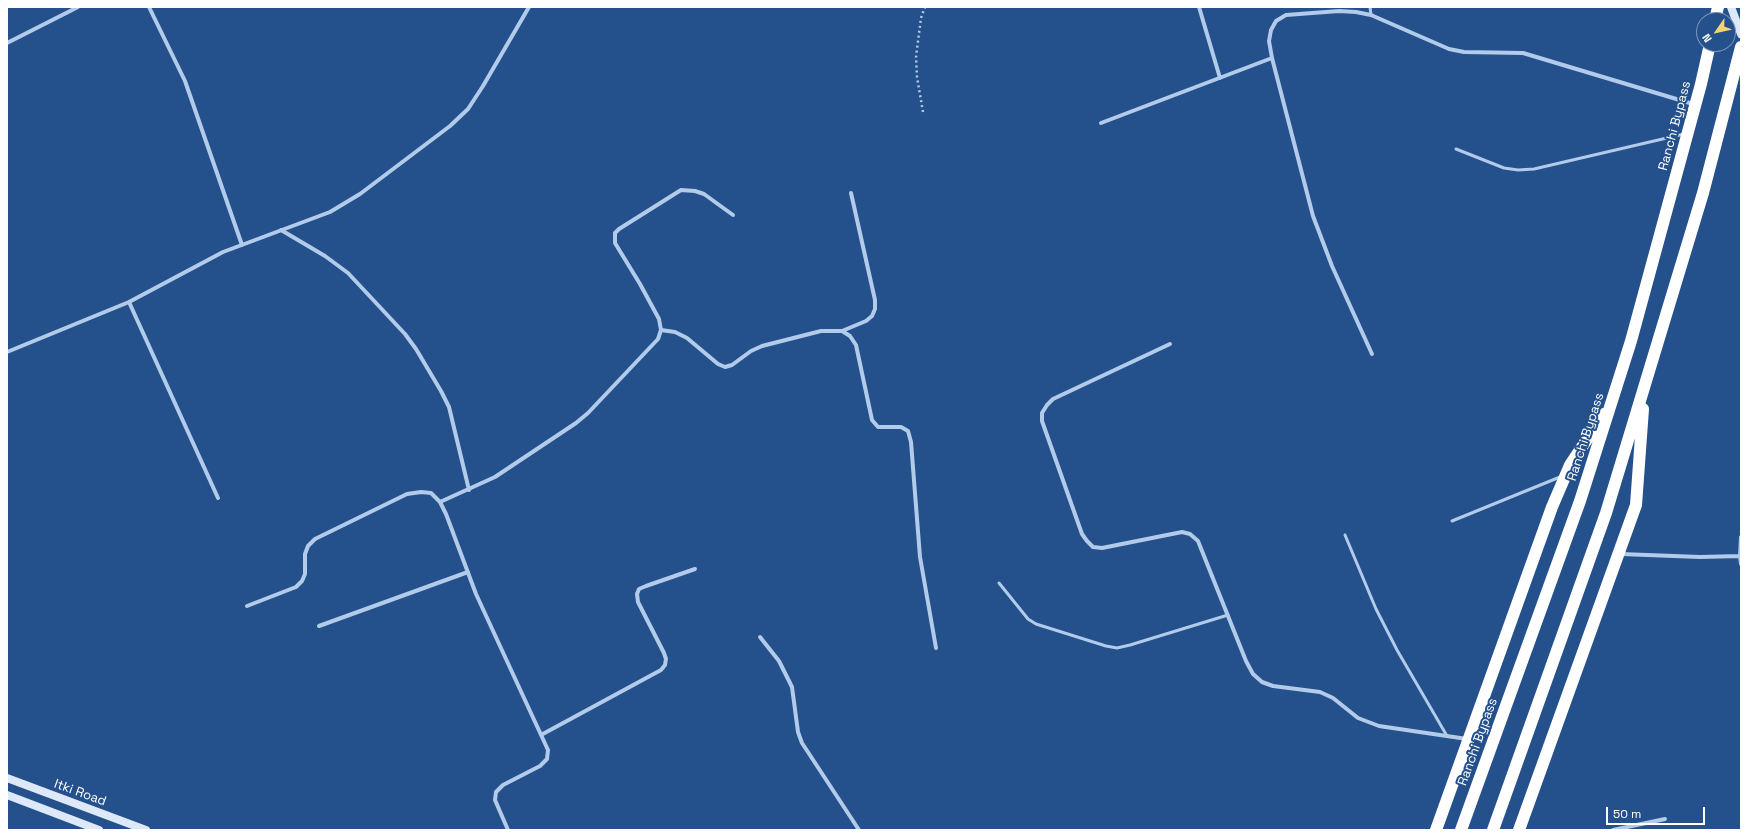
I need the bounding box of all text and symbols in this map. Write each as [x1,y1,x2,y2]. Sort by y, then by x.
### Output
north arrow [1696,12,1736,52]
text: N [1699,31,1715,45]
street label: Ranchi Bypass [1656,80,1694,172]
street label: Ranchi Bypass [1564,391,1608,483]
street label: Ranchi Bypass [1455,696,1501,788]
street label: Itki Road [52,776,108,810]
scale bar [1608,799,1707,825]
text: 50 m [1613,806,1641,822]

